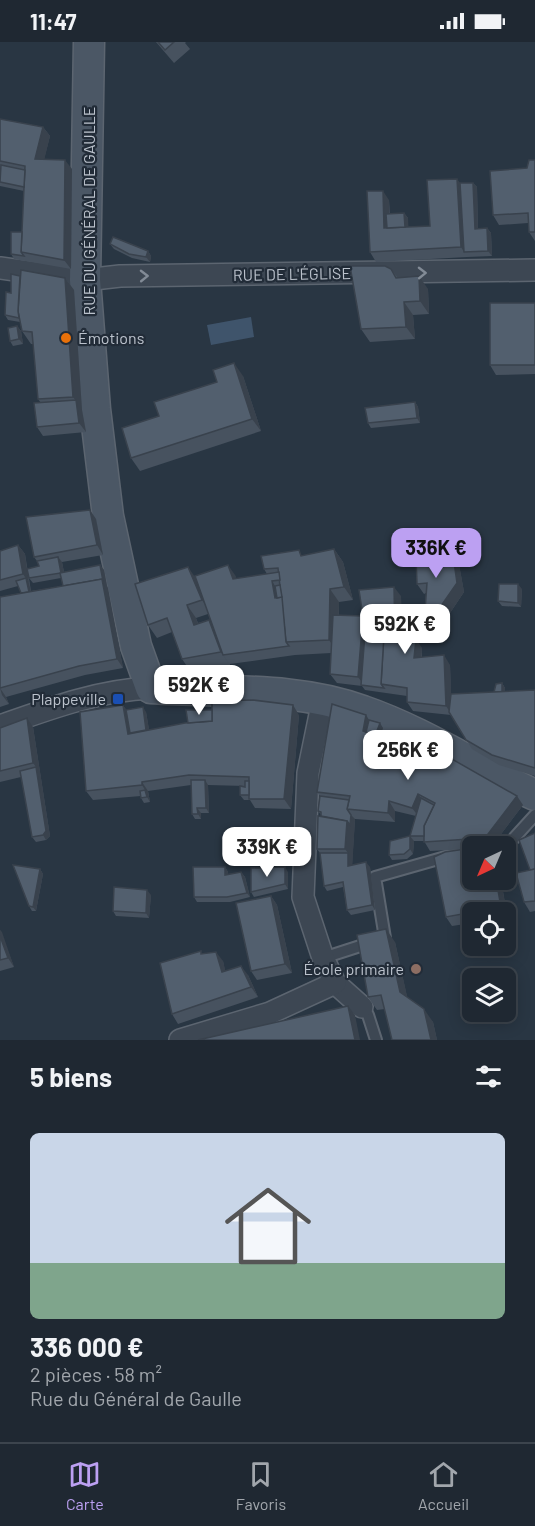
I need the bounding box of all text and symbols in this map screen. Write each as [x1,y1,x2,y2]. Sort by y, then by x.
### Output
text: 11:47 [30,8,76,34]
street label: RUE DU GÉNÉRAL DE GAULLE [79,106,98,316]
street label: RUE DE L'ÉGLISE [233,263,351,284]
one-way arrow [418,267,427,279]
one-way arrow [139,269,148,282]
place label: Émotions [78,328,144,347]
marker: Émotions [59,331,73,345]
pin: 336K € [387,528,485,579]
text: 336K € [405,535,467,559]
pin: 592K € [356,604,454,655]
text: 592K € [374,611,436,635]
pin: 592K € [150,665,248,716]
text: 592K € [168,672,230,696]
place label: Plappeville [31,689,106,708]
marker: Plappeville [111,692,125,706]
pin: 256K € [359,730,457,781]
text: 256K € [377,737,439,761]
pin: 339K € [218,827,316,878]
text: 339K € [236,834,298,858]
north arrow [462,836,516,890]
map controls [462,836,516,1022]
button: locate [462,902,516,956]
place label: École primaire [303,959,404,978]
marker: École primaire [409,962,423,976]
button: layers [462,968,516,1022]
icon: filters [472,1060,505,1093]
text: 5 biens [30,1061,112,1092]
icon: home [214,1172,322,1280]
text: 336 000 € [30,1331,143,1362]
text: 2 pièces · 58 m² [30,1362,162,1386]
text: Rue du Général de Gaulle [30,1386,242,1410]
tab: Carte [66,1458,104,1513]
tab: Favoris [236,1458,286,1513]
tab: Accueil [418,1458,469,1513]

